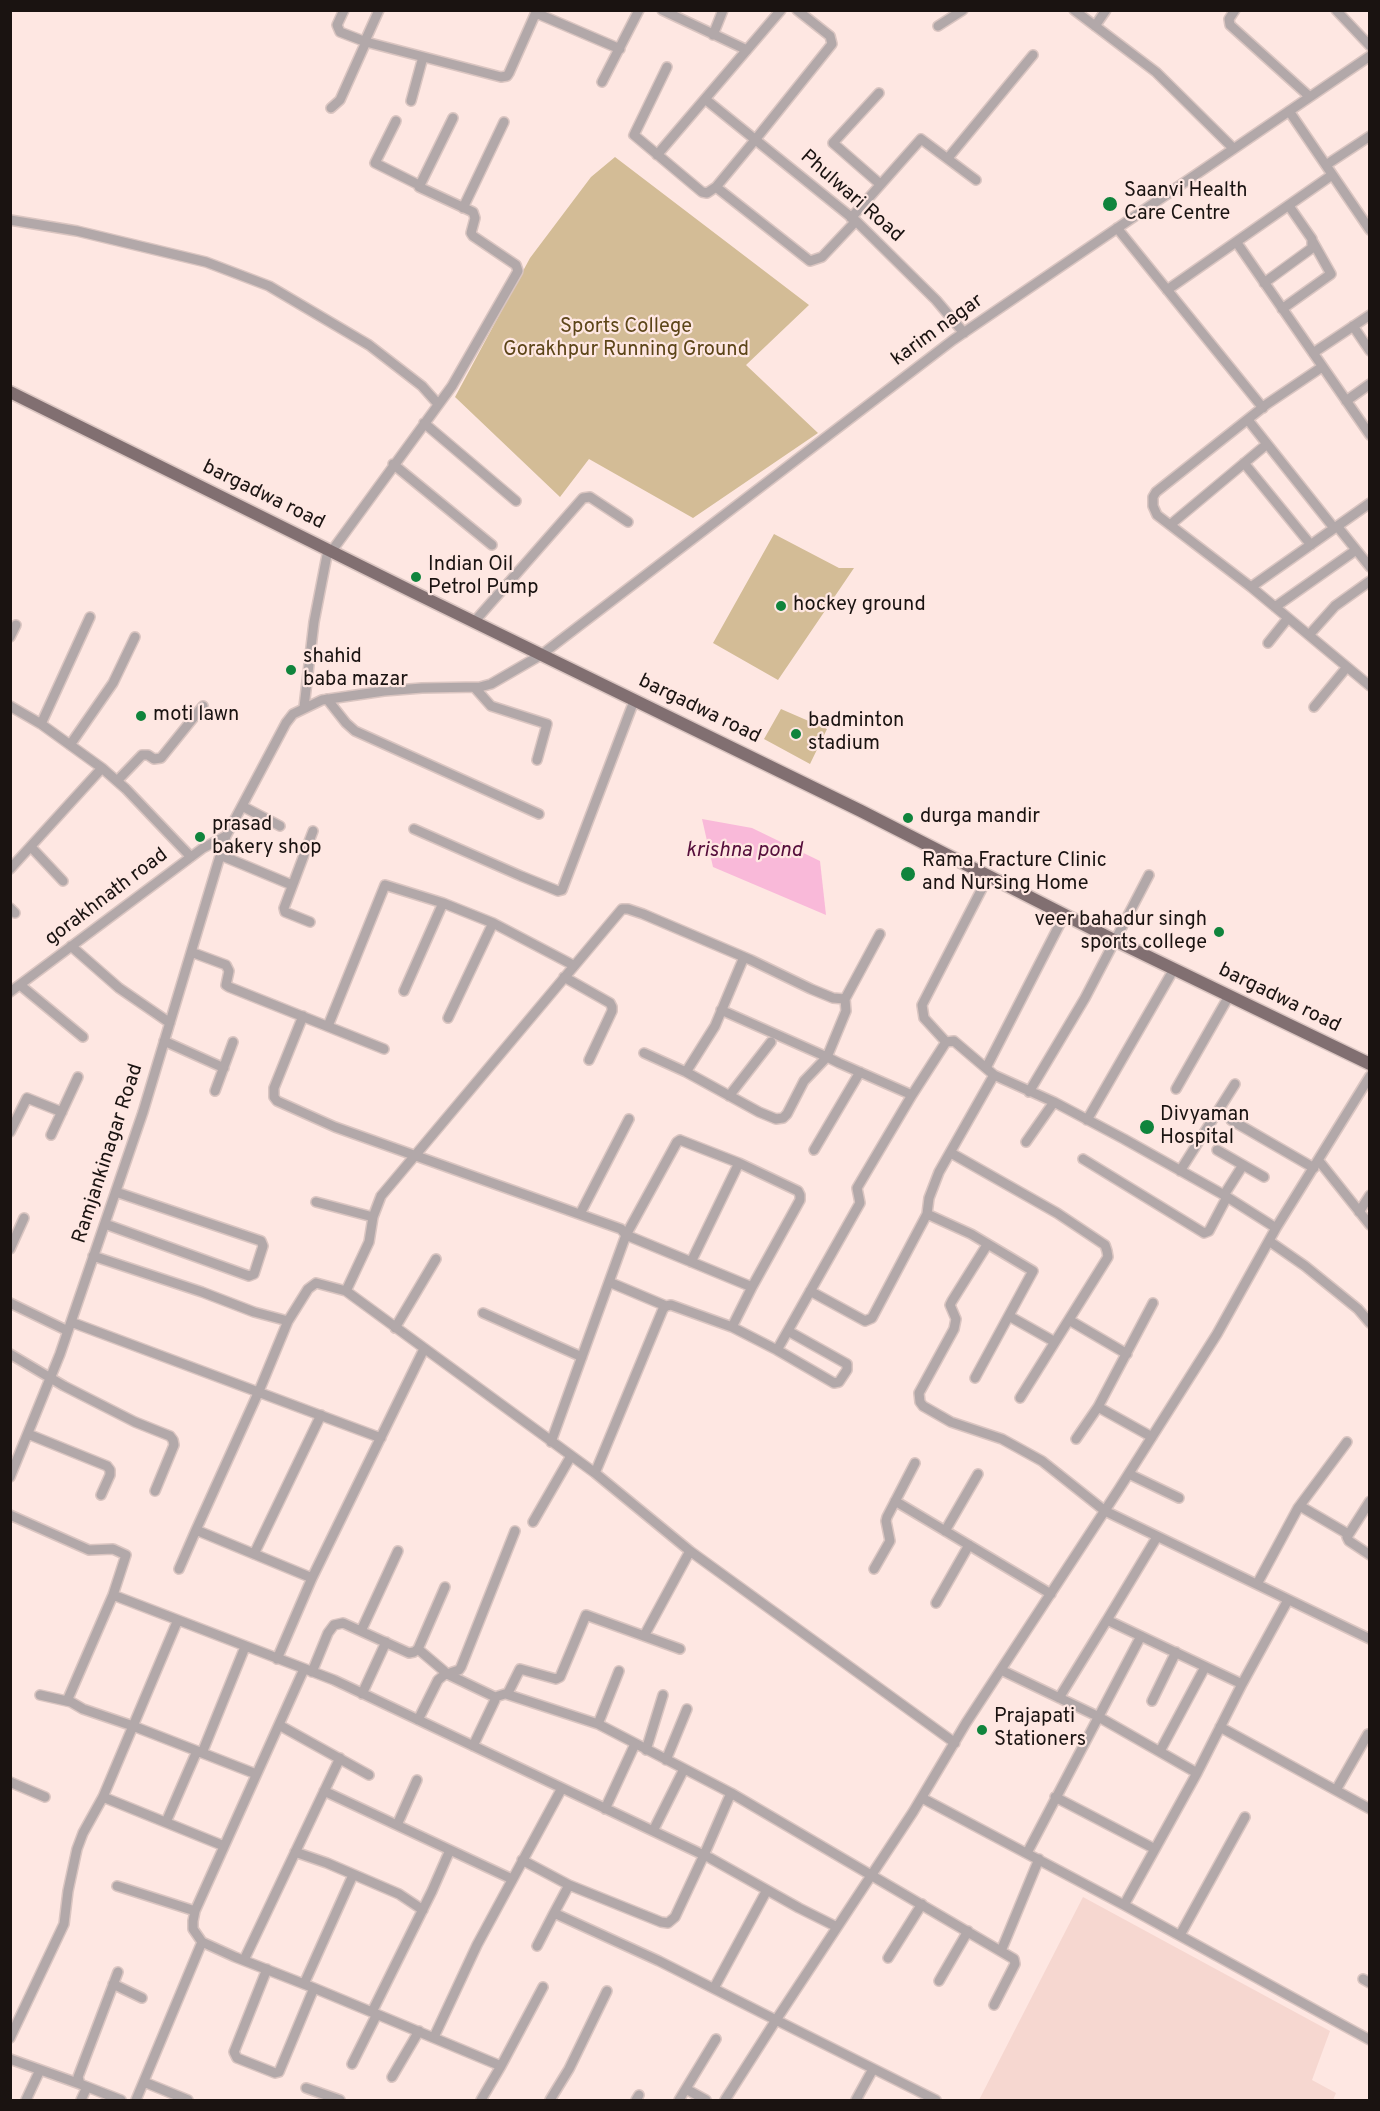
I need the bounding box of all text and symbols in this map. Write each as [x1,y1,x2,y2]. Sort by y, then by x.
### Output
street label: Phulwari Road [794,146,908,248]
place label: Saanvi Health Care Centre [1124,180,1247,227]
marker: Saanvi Health Care Centre [1101,195,1119,213]
street label: karim nagar [887,290,989,372]
park label: Sports College Gorakhpur Running Ground [503,316,749,363]
street label: bargadwa road [198,456,328,536]
place label: Indian Oil Petrol Pump [428,554,539,601]
marker: Indian Oil Petrol Pump [409,570,423,584]
place label: hockey ground [793,594,926,618]
marker: hockey ground [774,599,788,613]
place label: shahid baba mazar [303,646,408,693]
marker: shahid baba mazar [284,663,298,677]
street label: bargadwa road [634,670,764,750]
place label: moti lawn [153,704,239,728]
marker: moti lawn [134,709,148,723]
place label: badminton stadium [808,710,904,757]
marker: badminton stadium [789,727,803,741]
place label: durga mandir [920,806,1040,830]
marker: durga mandir [901,811,915,825]
place label: prasad bakery shop [212,814,322,861]
marker: prasad bakery shop [193,830,207,844]
water label: krishna pond [685,839,803,865]
street label: gorakhnath road [41,844,173,952]
place label: Rama Fracture Clinic and Nursing Home [922,850,1107,897]
marker: Rama Fracture Clinic and Nursing Home [899,865,917,883]
place label: veer bahadur singh sports college [1034,909,1207,956]
marker: veer bahadur singh sports college [1212,925,1226,939]
street label: bargadwa road [1214,959,1344,1039]
street label: Ramjankinagar Road [69,1061,149,1247]
place label: Divyaman Hospital [1160,1104,1250,1151]
marker: Divyaman Hospital [1138,1118,1156,1136]
place label: Prajapati Stationers [994,1706,1086,1753]
marker: Prajapati Stationers [975,1723,989,1737]

